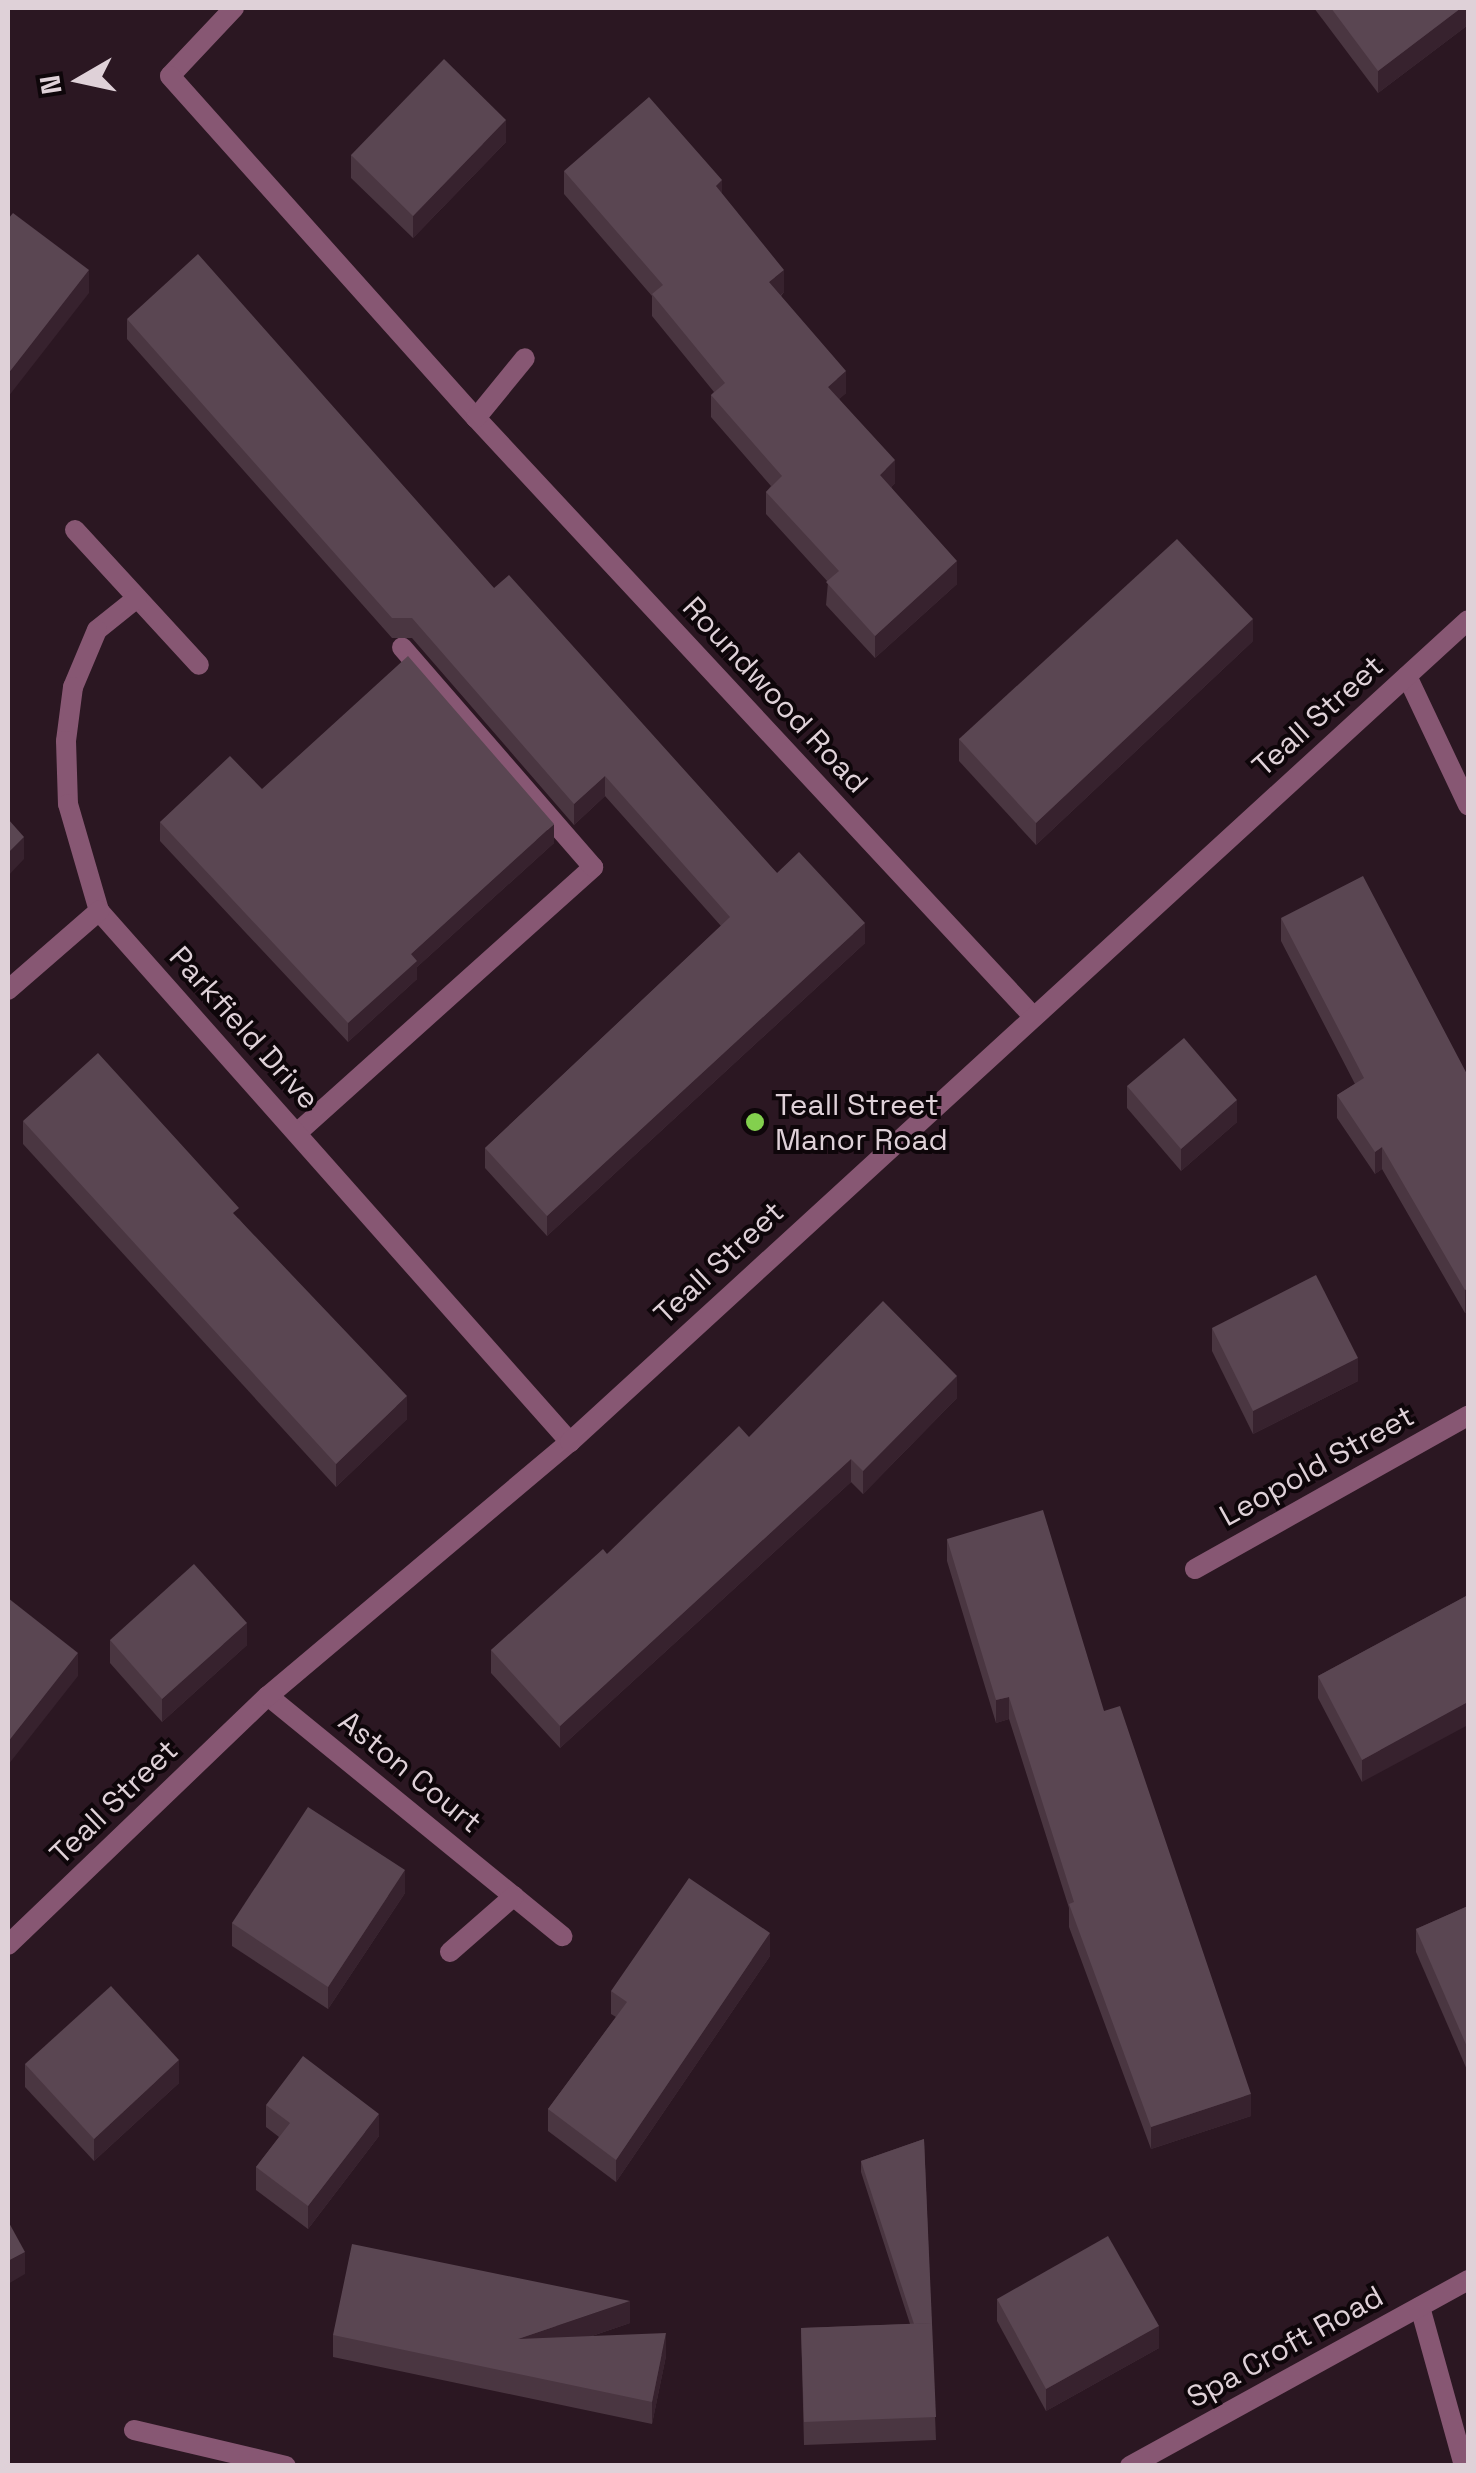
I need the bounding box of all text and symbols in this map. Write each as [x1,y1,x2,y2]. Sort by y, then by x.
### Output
north arrow [30,30,130,130]
text: N [31,73,70,97]
street label: Roundwood Road [675,589,875,801]
street label: Teall Street [1245,648,1391,784]
street label: Parkfield Drive [162,939,326,1117]
place label: Teall Street Manor Road [775,1087,948,1158]
marker: Teall Street Manor Road [744,1111,766,1133]
street label: Teall Street [647,1194,791,1332]
street label: Leopold Street [1214,1398,1420,1534]
street label: Aston Court [331,1703,489,1841]
street label: Teall Street [43,1732,185,1872]
street label: Spa Croft Road [1181,2278,1389,2416]

